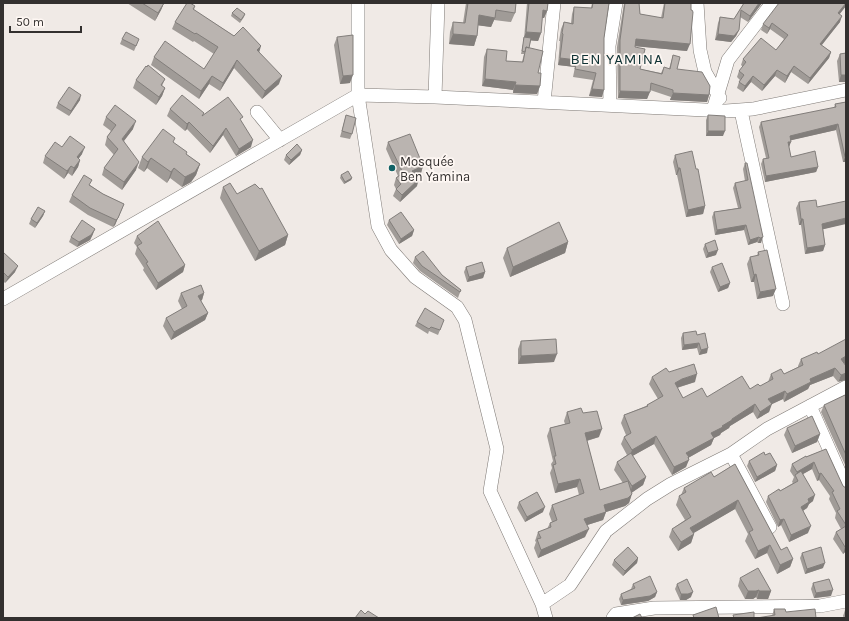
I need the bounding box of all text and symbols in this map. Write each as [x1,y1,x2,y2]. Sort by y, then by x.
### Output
scale bar [10,8,81,34]
text: 50 m [16,15,44,29]
district label: BEN YAMINA [570,50,664,68]
place label: Mosquée Ben Yamina [400,154,470,184]
marker: Mosquée Ben Yamina [387,163,397,173]

